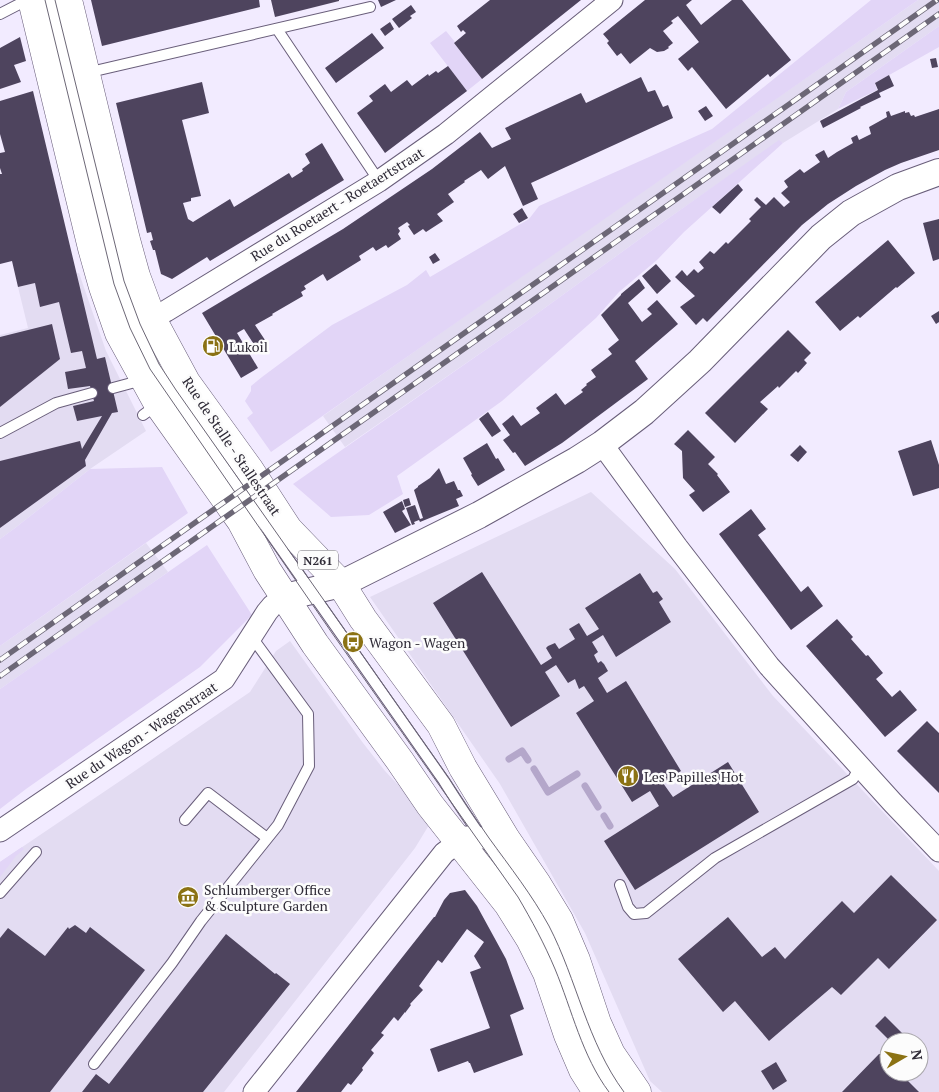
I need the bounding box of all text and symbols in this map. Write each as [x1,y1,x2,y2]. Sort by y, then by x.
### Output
street label: Rue du Roetaert - Roetaertstraat [247,142,428,265]
fuel station icon: Lukoil [201,334,225,358]
place label: Lukoil [229,337,268,356]
street label: Rue de Stalle - Stallestraat [178,373,286,520]
road number: N261 [298,550,338,570]
bus stop icon: Wagon - Wagen [341,630,365,654]
place label: Wagon - Wagen [369,633,466,652]
street label: Rue du Wagon - Wagenstraat [62,677,221,793]
restaurant icon: Les Papilles Hot [616,764,640,788]
place label: Les Papilles Hot [644,767,744,786]
place label: Schlumberger Office & Sculpture Garden [204,880,331,915]
museum icon: Schlumberger Office & Sculpture Garden [176,885,200,909]
north arrow [879,1032,929,1082]
text: N [907,1048,928,1062]

